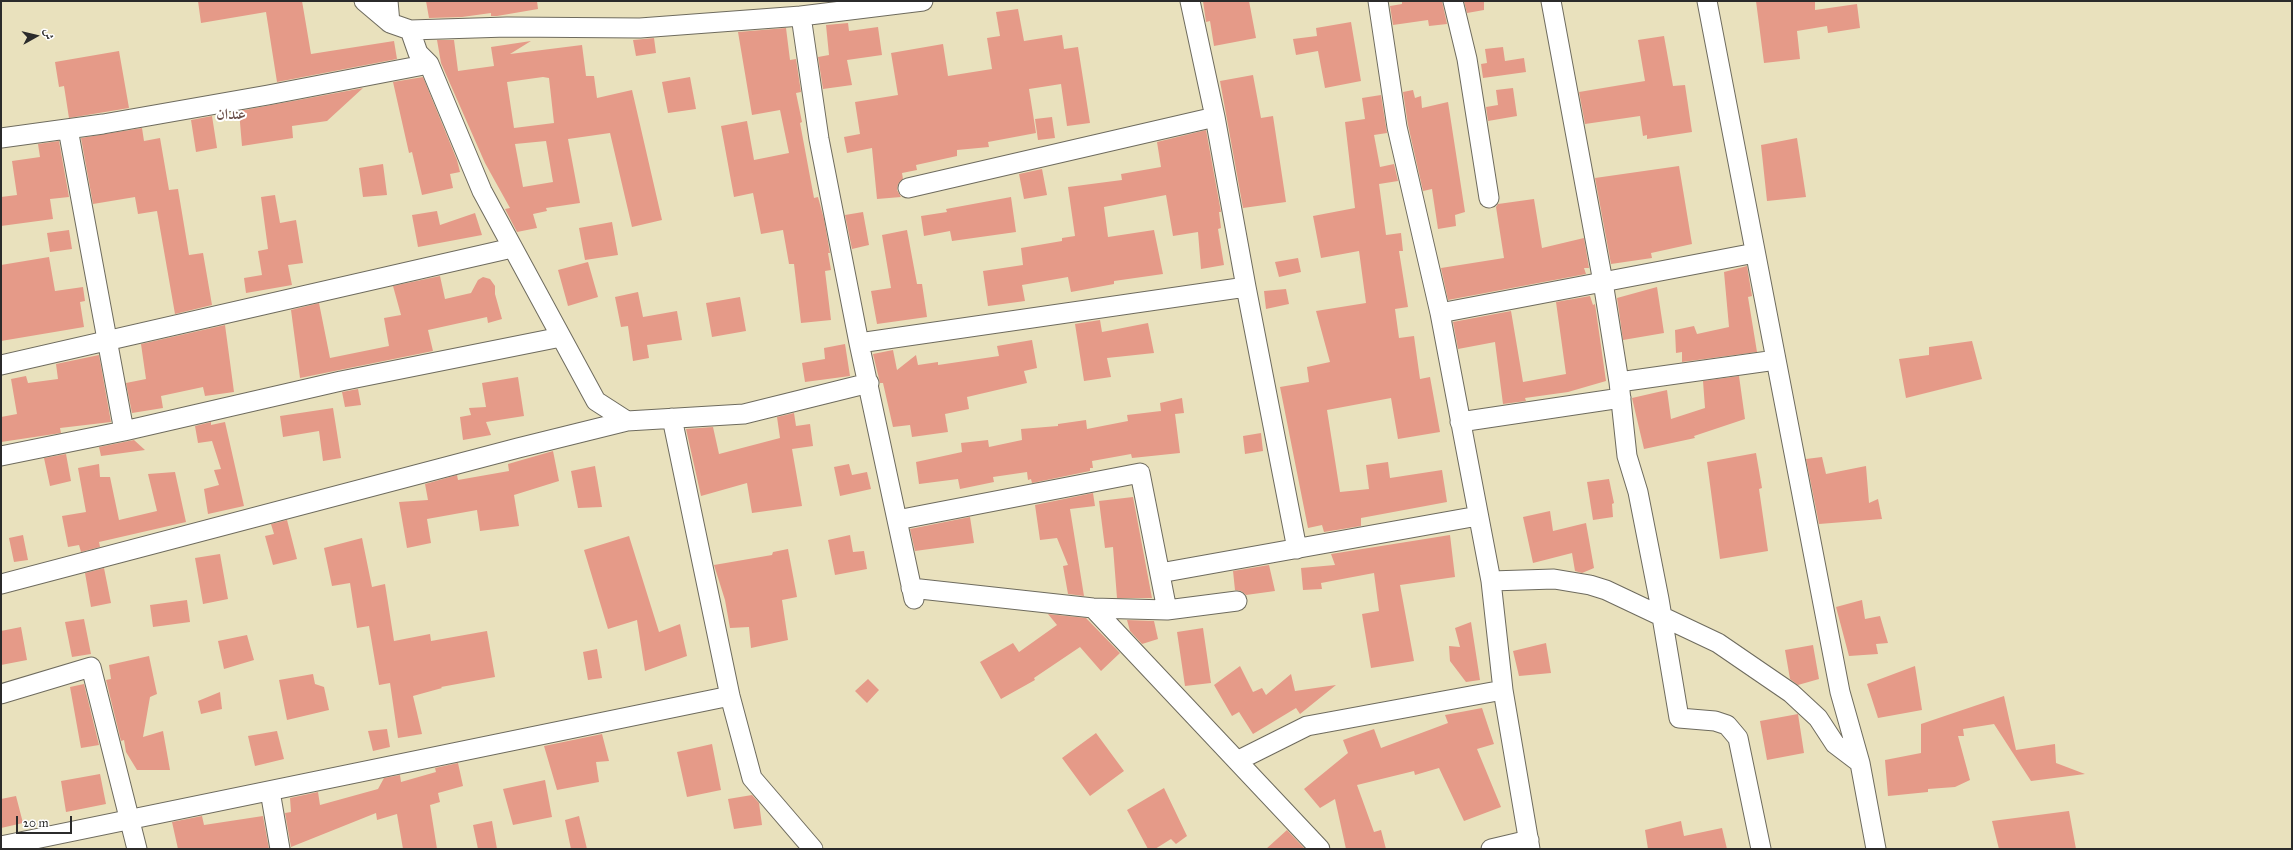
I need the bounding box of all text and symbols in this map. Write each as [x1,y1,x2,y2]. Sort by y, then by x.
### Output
north arrow [16,16,56,56]
text: ش [41,28,56,41]
district label: عندان [216,106,246,124]
scale bar [18,808,74,834]
text: 20 m [23,816,49,830]

